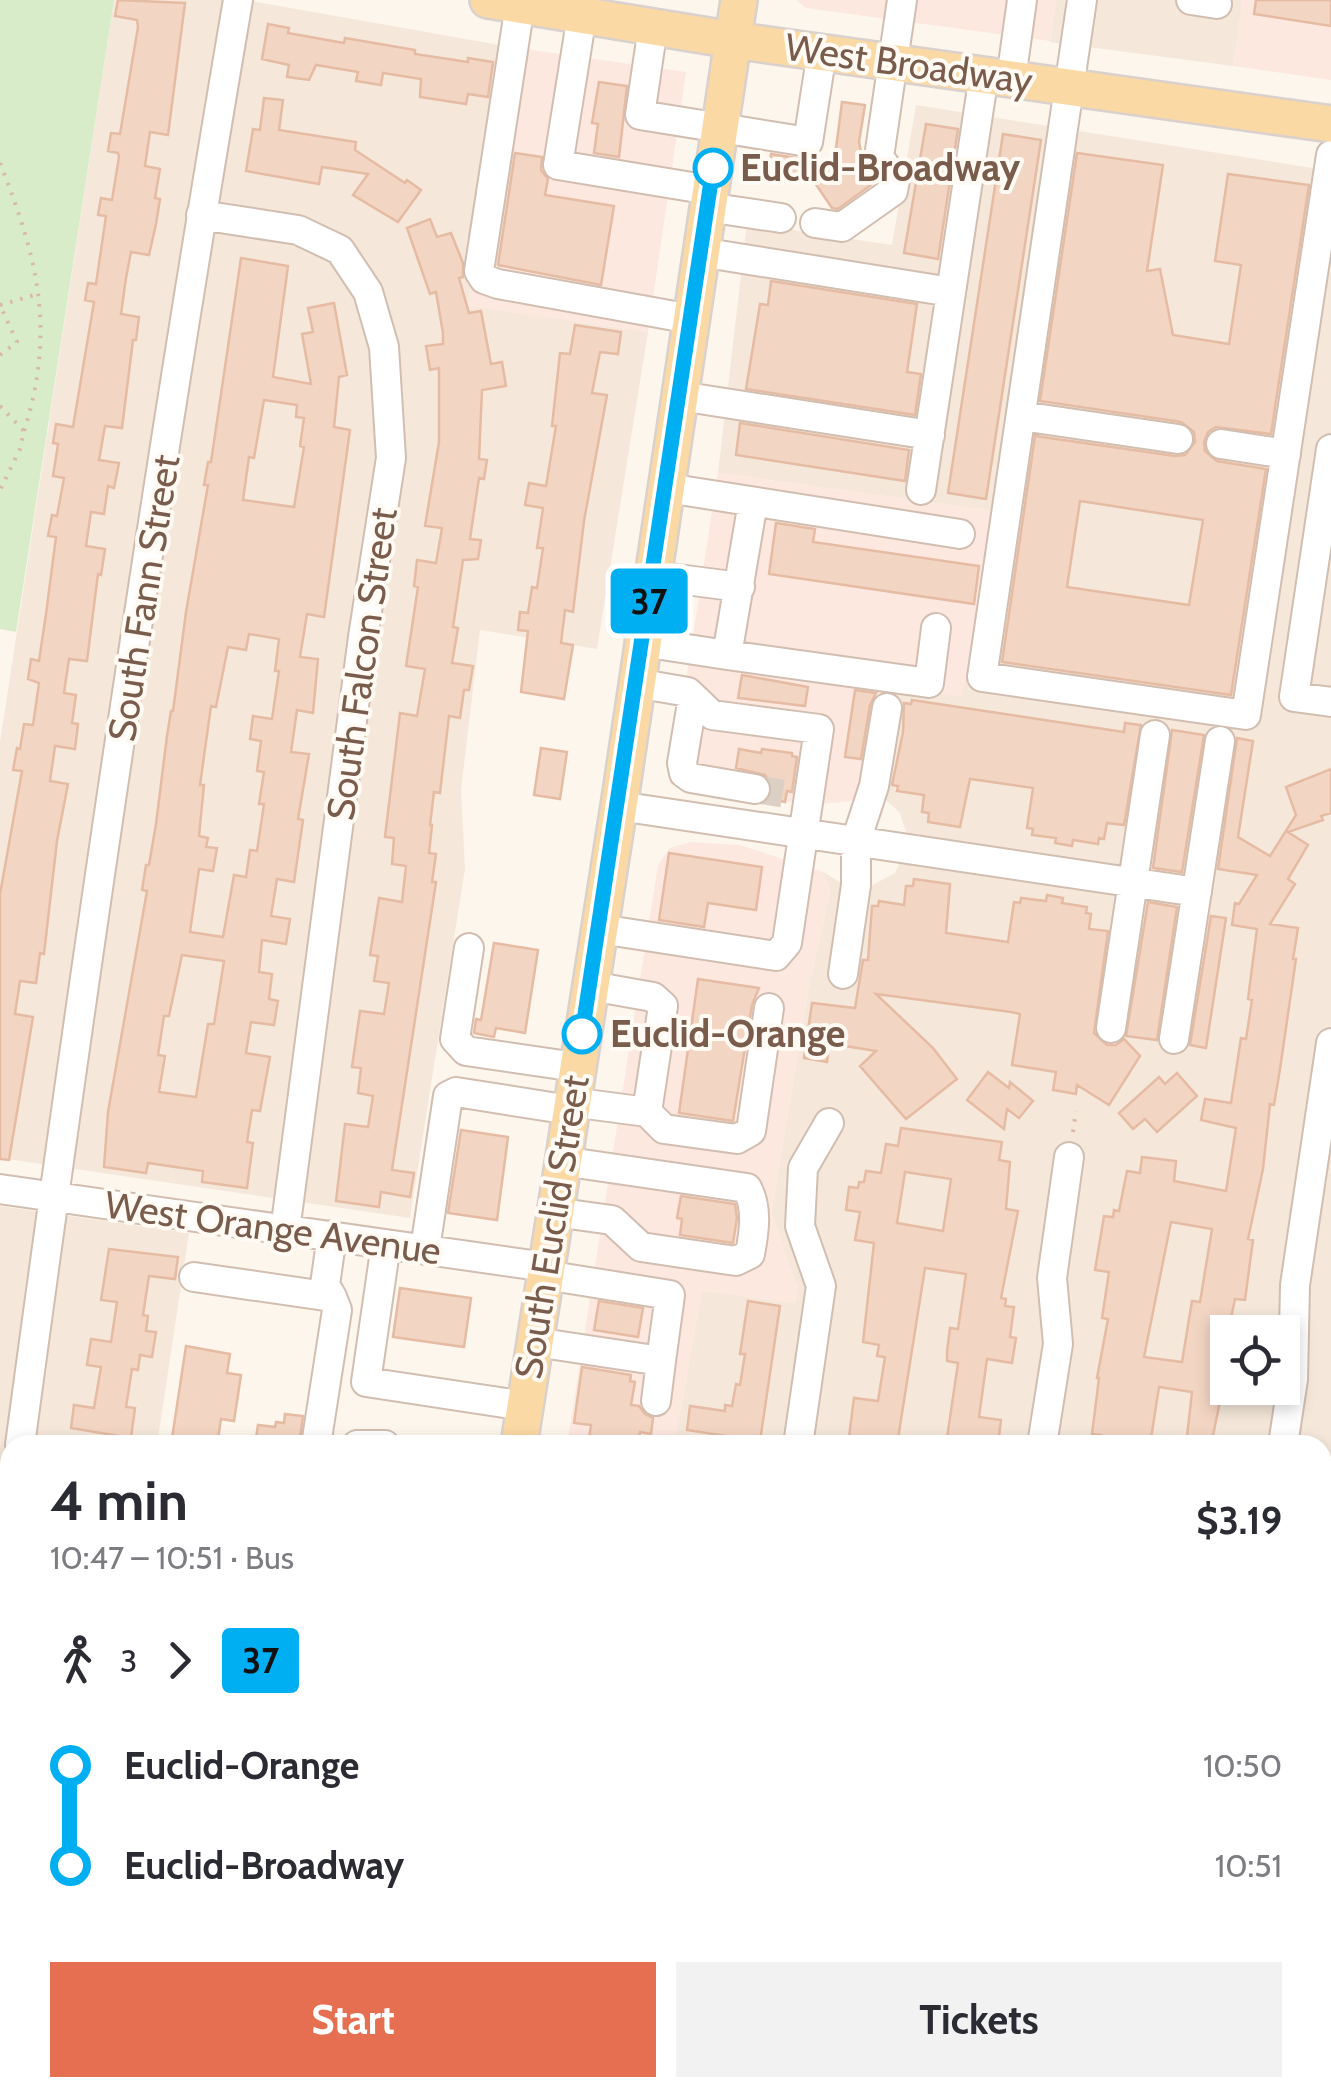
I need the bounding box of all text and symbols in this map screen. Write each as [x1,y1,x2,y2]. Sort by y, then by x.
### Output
street label: West Broadway [782,23,1036,104]
place label: Euclid-Broadway [740,144,1021,191]
marker: Euclid-Broadway [694,149,732,187]
street label: South Fann Street [98,451,189,745]
street label: South Falcon Street [316,504,407,823]
line badge: 37 [604,568,694,634]
text: 37 [631,580,667,623]
place label: Euclid-Orange [610,1010,845,1057]
marker: Euclid-Orange [563,1015,601,1053]
street label: South Euclid Street [504,1072,599,1382]
street label: West Orange Avenue [102,1181,444,1274]
map controls [1210,1315,1300,1405]
button: locate [1210,1315,1300,1405]
text: 4 min [50,1467,188,1534]
text: $3.19 [1196,1497,1282,1544]
text: 10:47 – 10:51 · Bus [50,1538,294,1577]
icon: walk [50,1633,105,1688]
icon: forward [152,1633,207,1688]
text: 37 [242,1639,279,1682]
text: 3 [120,1641,137,1680]
text: Euclid-Orange [124,1742,359,1789]
text: 10:50 [1203,1746,1282,1785]
text: Euclid-Broadway [124,1842,404,1889]
text: 10:51 [1215,1846,1282,1885]
button: Start [50,1962,656,2077]
button: Tickets [676,1962,1282,2077]

